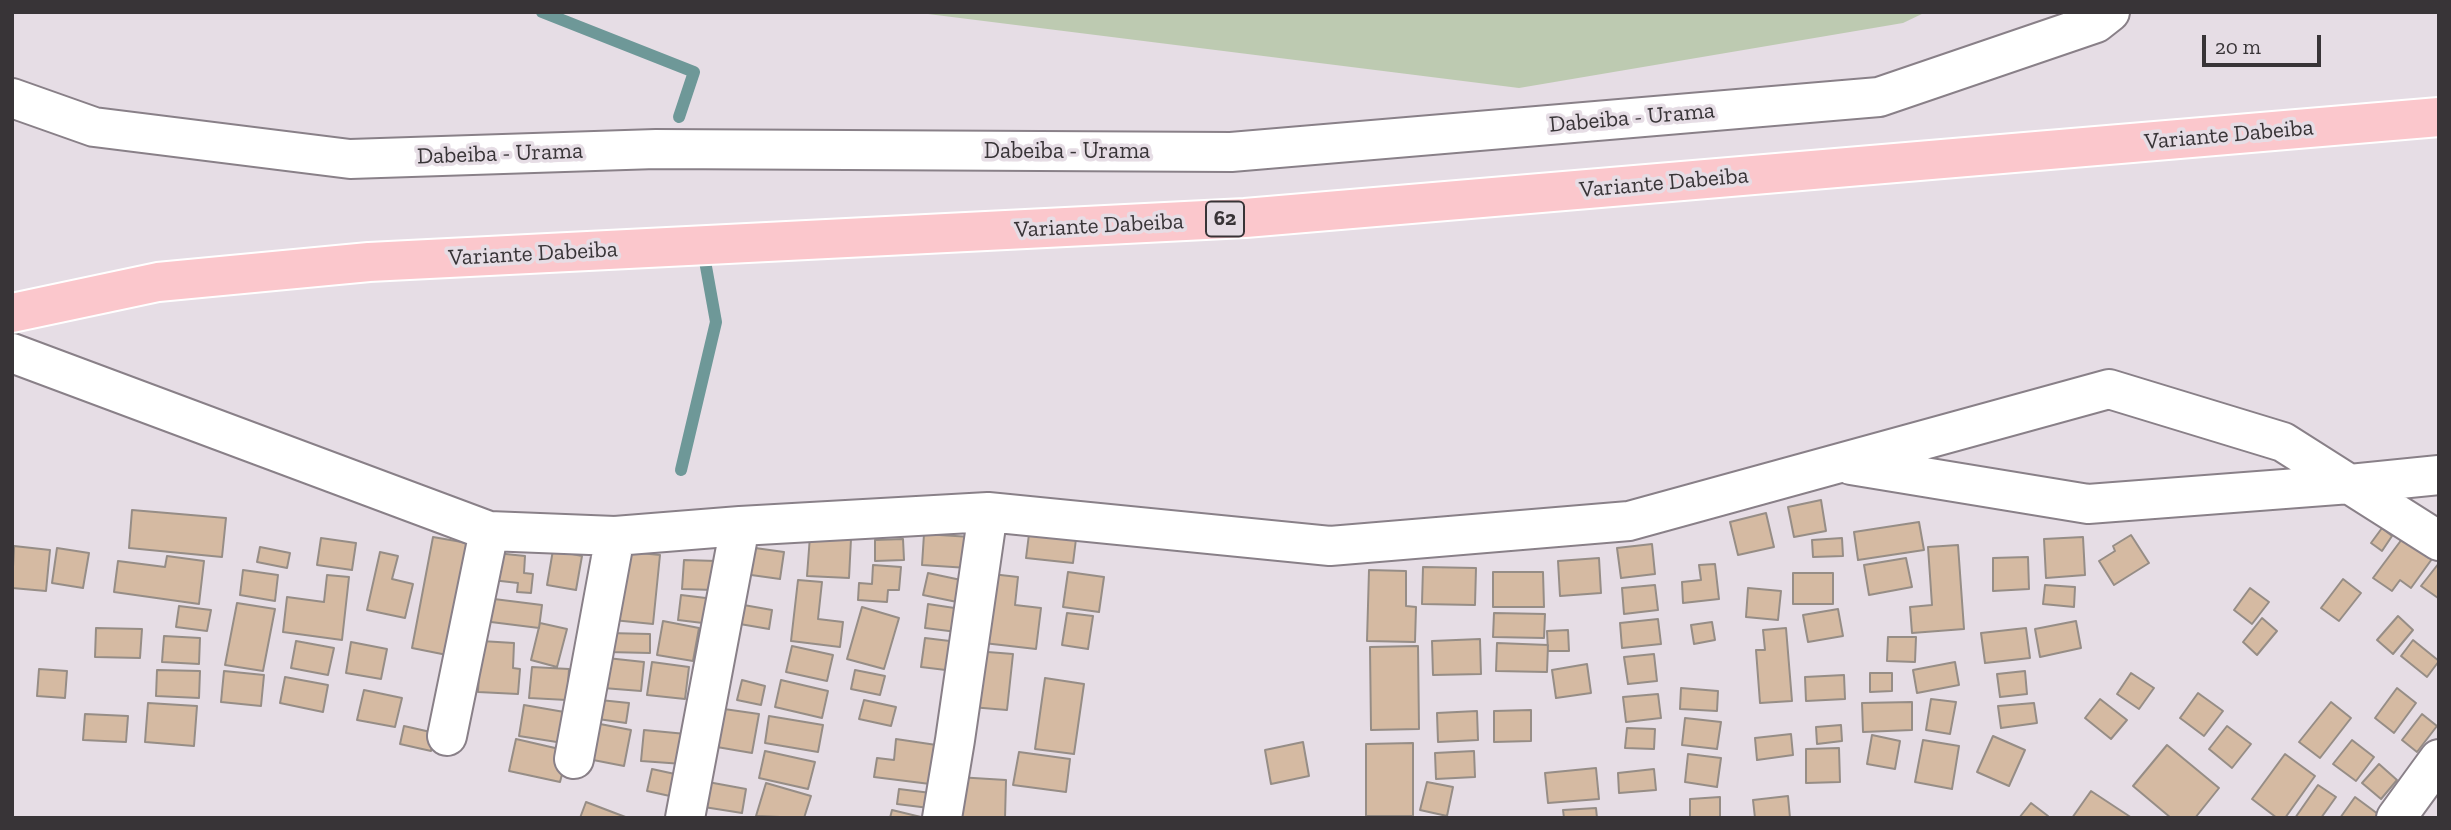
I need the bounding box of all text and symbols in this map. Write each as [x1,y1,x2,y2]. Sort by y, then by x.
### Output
scale bar [2206,21,2325,65]
text: 20 m [2215,34,2261,59]
street label: Dabeiba - Urama [1548,97,1716,139]
street label: Variante Dabeiba [2143,114,2315,156]
street label: Dabeiba - Urama [416,137,584,171]
street label: Dabeiba - Urama [984,137,1150,165]
street label: Variante Dabeiba [1578,162,1750,204]
road number: 62 [1206,202,1244,236]
street label: Variante Dabeiba [1014,208,1184,244]
street label: Variante Dabeiba [448,236,618,272]

